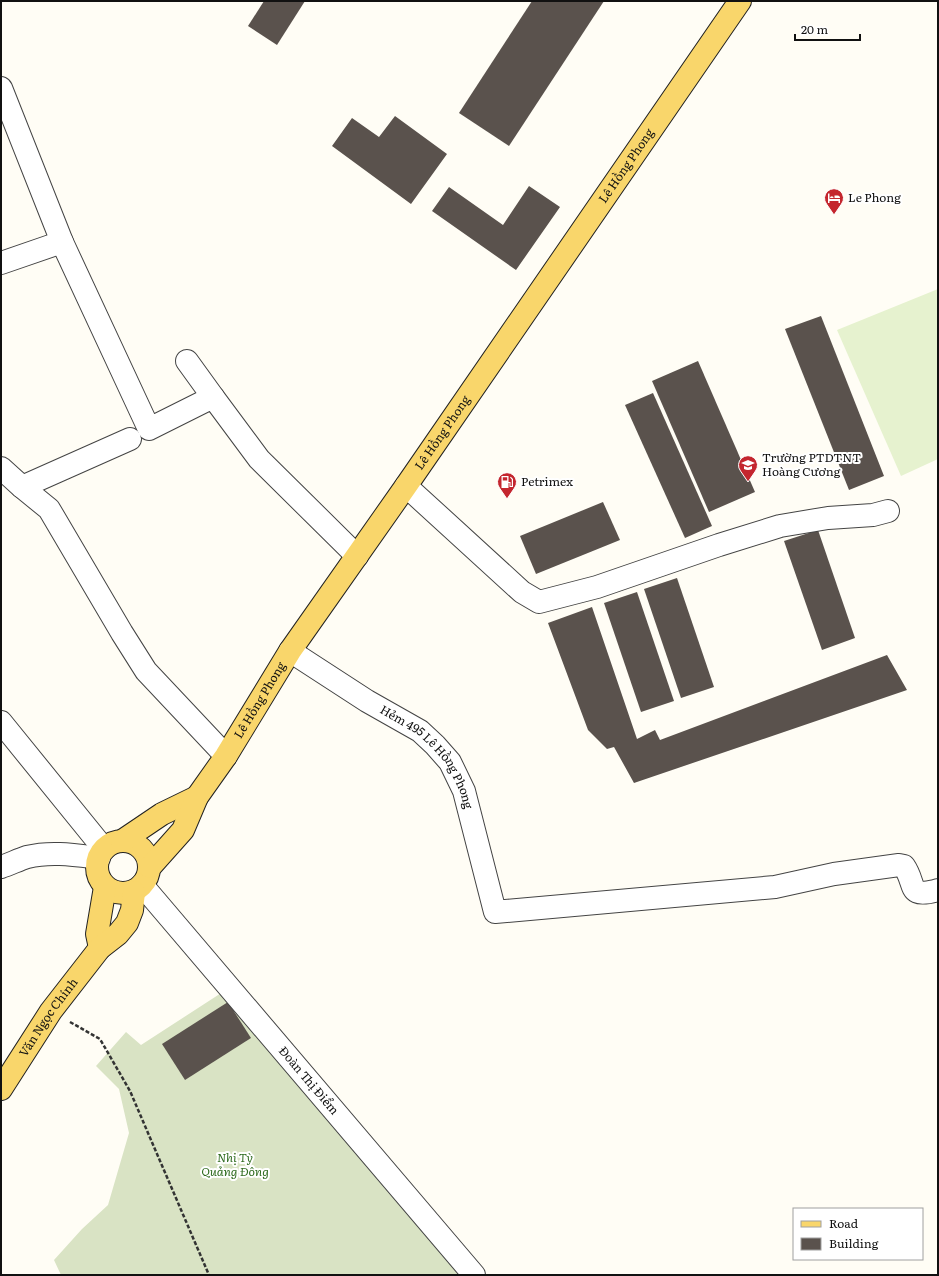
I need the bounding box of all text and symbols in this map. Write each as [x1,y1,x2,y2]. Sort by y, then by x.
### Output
scale bar [795,16,860,42]
text: 20 m [801,20,828,38]
street label: Lê Hồng Phong [594,124,658,206]
hotel icon: Le Phong [823,187,845,215]
place label: Le Phong [848,188,901,206]
street label: Lê Hồng Phong [410,391,474,473]
place label: Trường PTDTNT Hoàng Cương [762,448,861,480]
school or university icon: Trường PTDTNT Hoàng Cương [737,454,759,482]
fuel station icon: Petrimex [496,471,518,499]
place label: Petrimex [521,472,573,490]
street label: Lê Hồng Phong [229,658,290,741]
street label: Hẻm 495 Lê Hồng Phong [377,700,478,811]
street label: Văn Ngọc Chính [14,974,82,1060]
street label: Đoàn Thị Điểm [275,1042,344,1119]
park label: Nhị Tỳ Quảng Đông [201,1148,269,1180]
legend [793,1208,923,1260]
text: Road [829,1214,859,1232]
text: Building [829,1234,879,1252]

